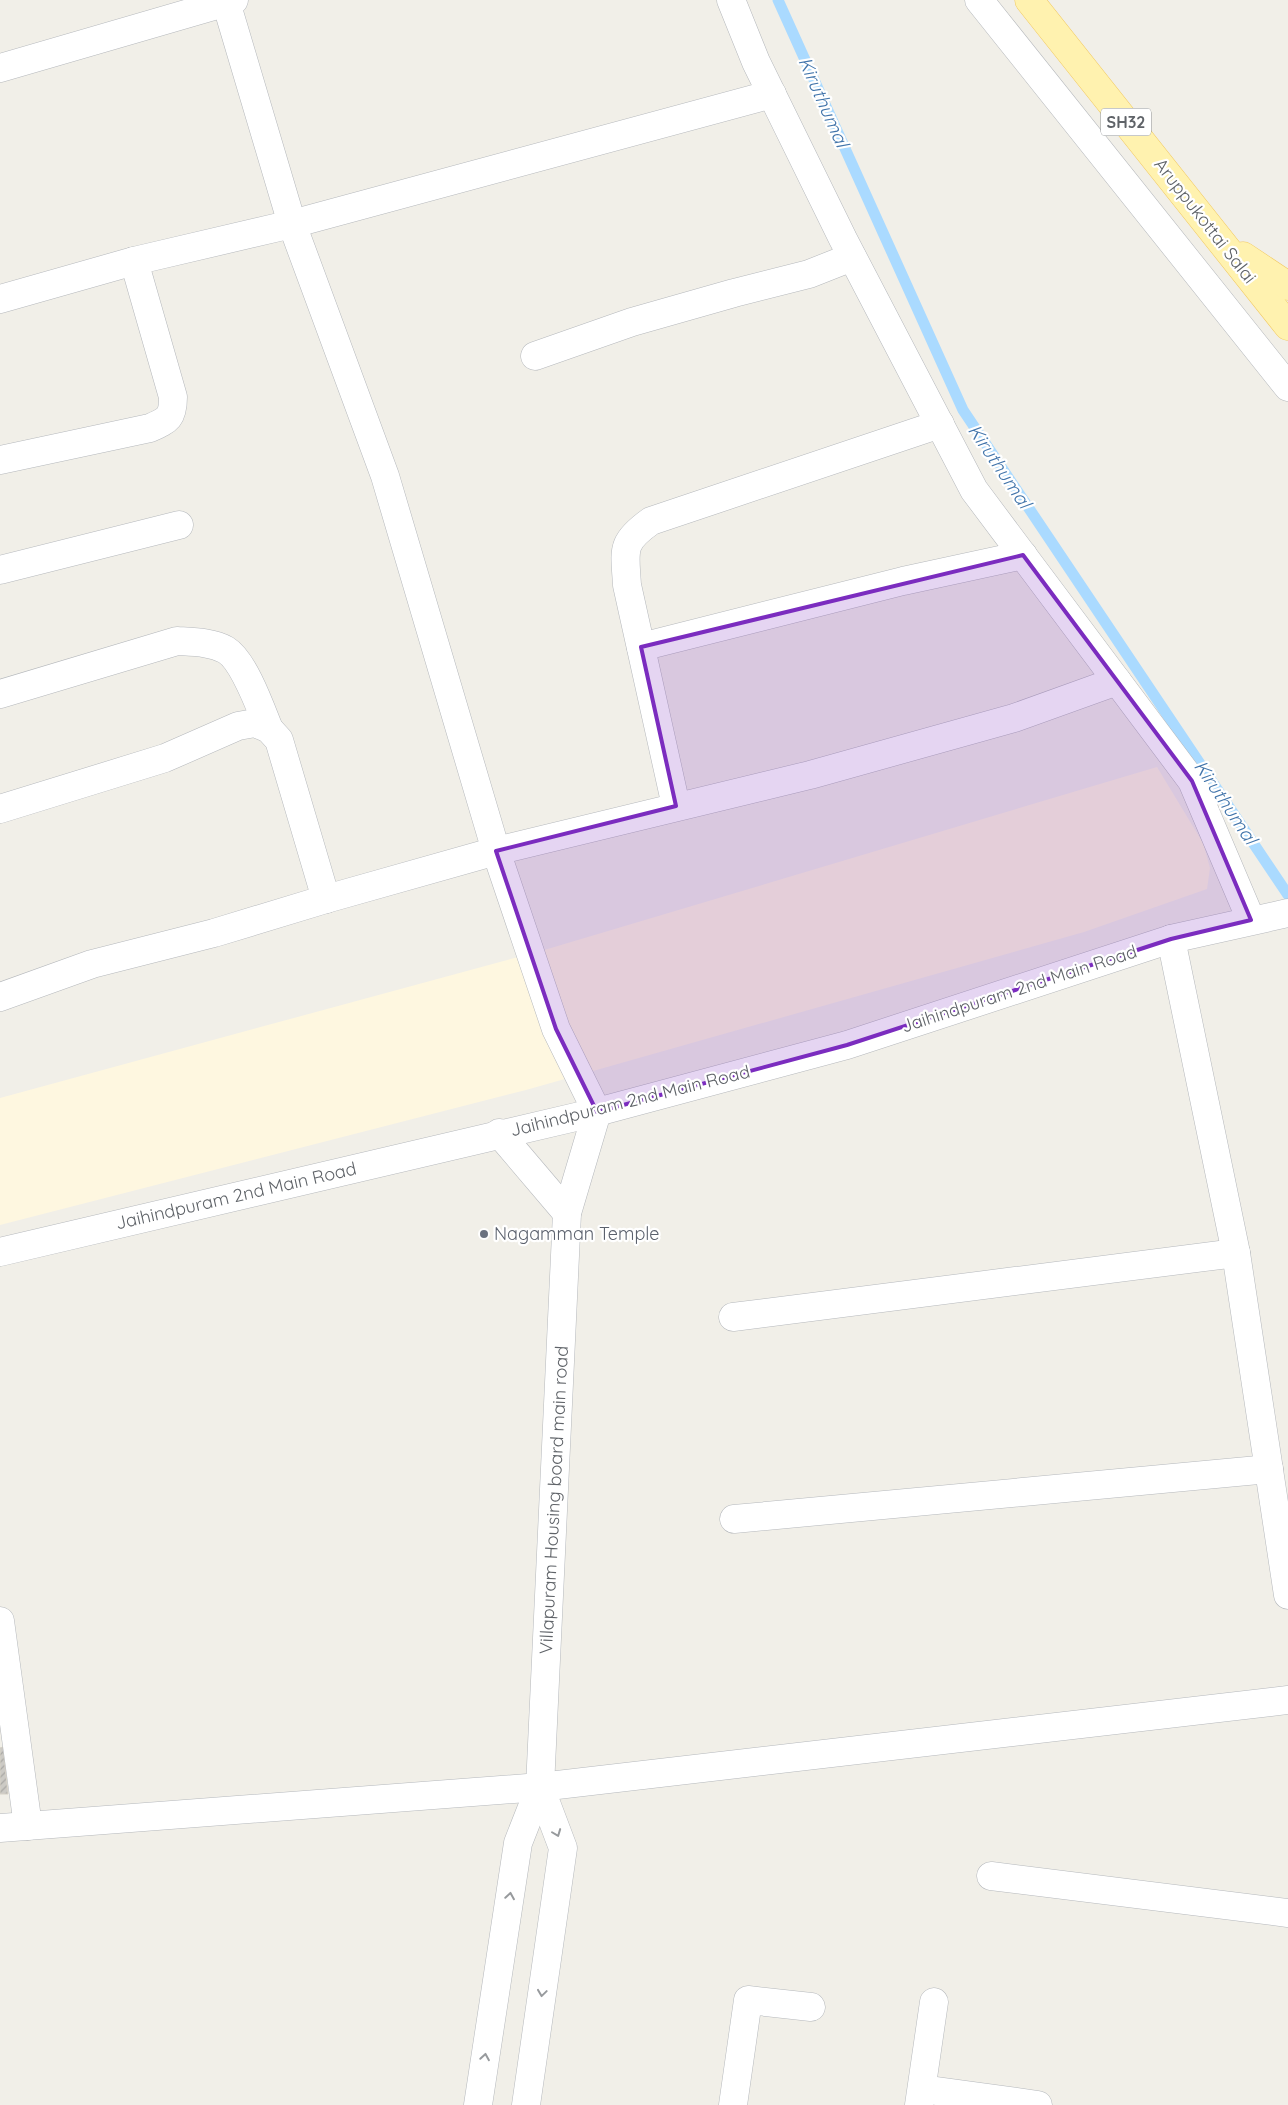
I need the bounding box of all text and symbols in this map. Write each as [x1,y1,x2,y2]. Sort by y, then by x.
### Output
water label: Kiruthumal [793,53,856,153]
road number: SH32 [1101,108,1151,136]
street label: Aruppukottai Salai [1149,153,1261,288]
water label: Kiruthumal [963,419,1038,515]
water label: Kiruthumal [1189,755,1264,851]
street label: Jaihindpuram 2nd Main Road [898,940,1140,1038]
street label: Jaihindpuram 2nd Main Road [508,1060,752,1141]
street label: Jaihindpuram 2nd Main Road [113,1157,359,1234]
place label: Nagamman Temple [494,1222,659,1245]
marker: Nagamman Temple [478,1228,490,1240]
street label: Villapuram Housing board main road [534,1345,573,1655]
one-way arrow [551,1828,562,1837]
one-way arrow [504,1892,514,1900]
one-way arrow [537,1989,548,1997]
one-way arrow [480,2052,490,2061]

